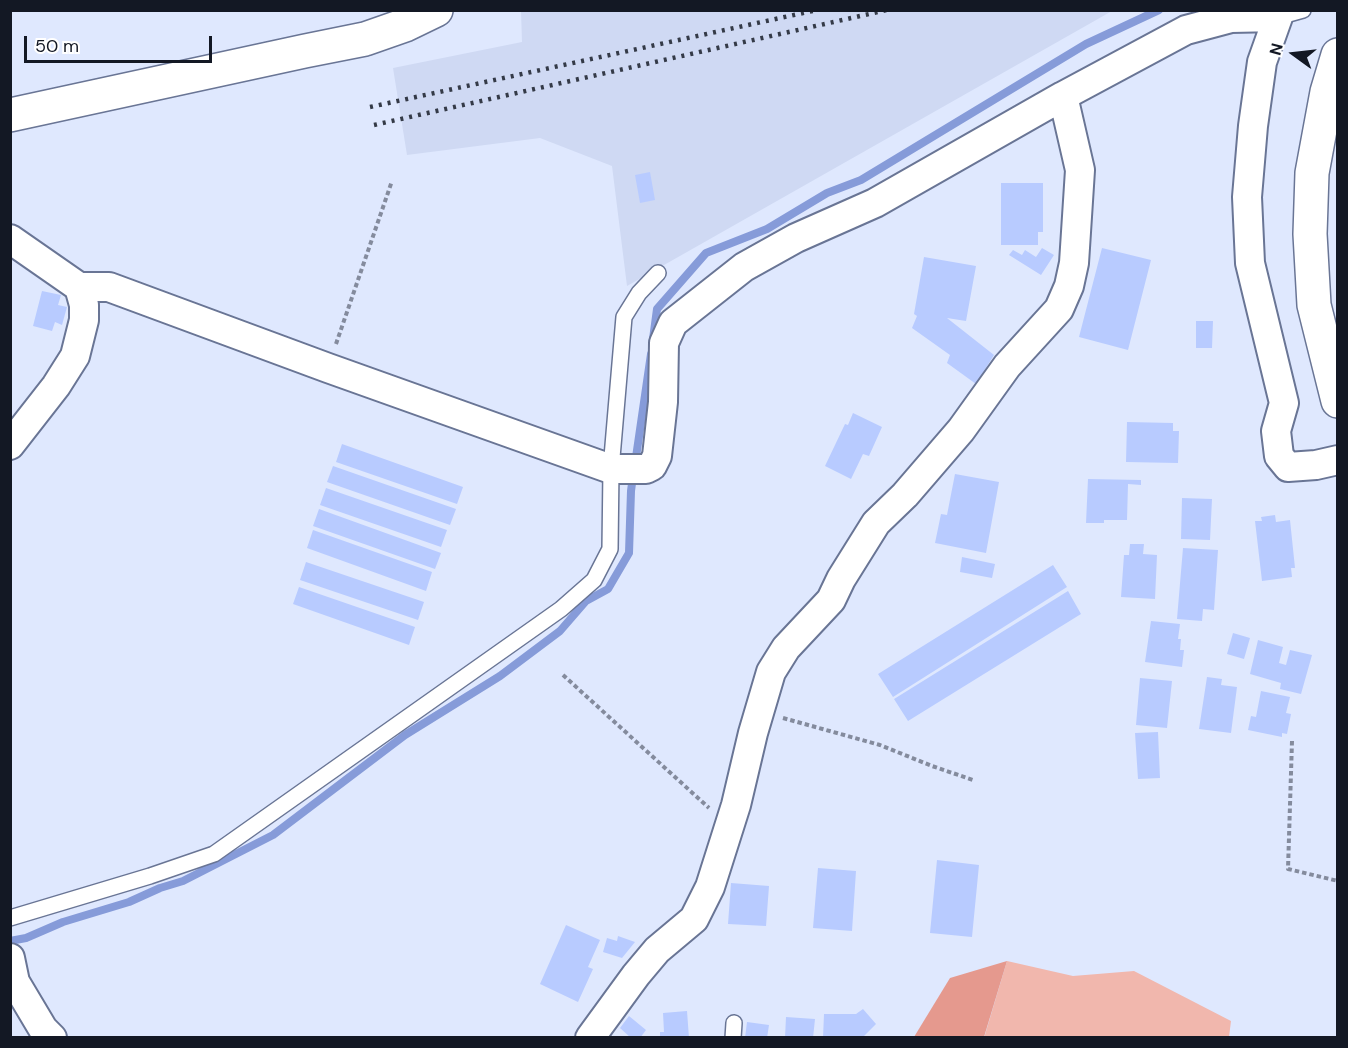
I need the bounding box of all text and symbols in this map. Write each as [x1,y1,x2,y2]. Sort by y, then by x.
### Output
scale bar [27,24,214,62]
north arrow [1264,24,1324,84]
text: 50 m [35,34,79,58]
text: N [1264,41,1288,58]

